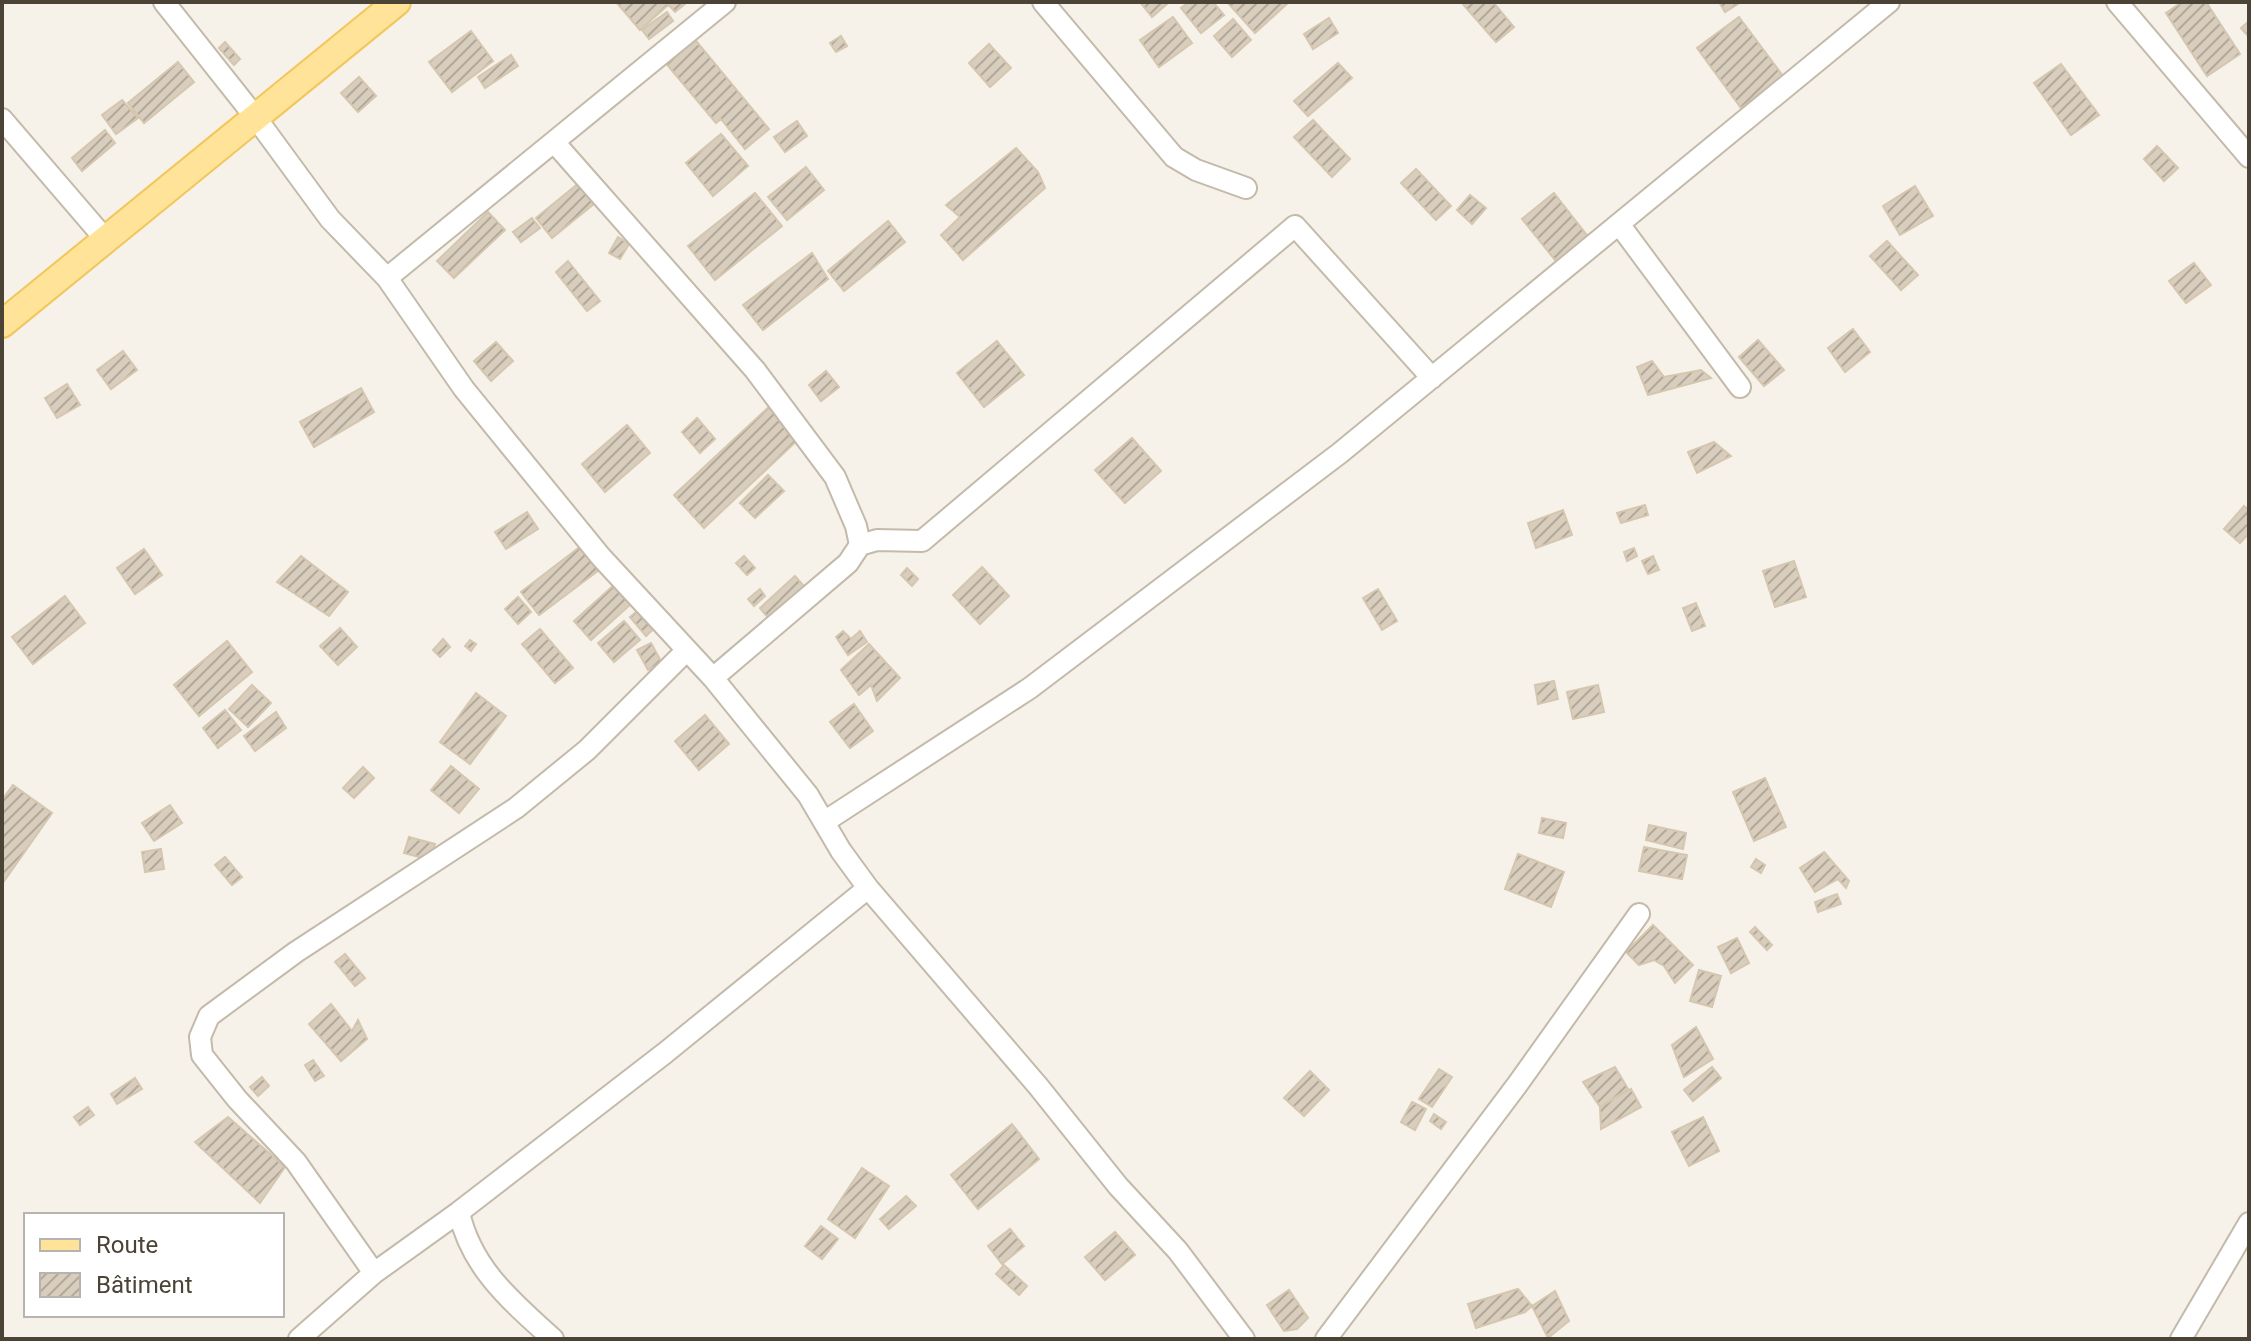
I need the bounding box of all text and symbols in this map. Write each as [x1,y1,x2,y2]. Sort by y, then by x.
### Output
legend [24,1213,284,1317]
text: Route [96,1231,158,1259]
text: Bâtiment [96,1271,193,1299]

